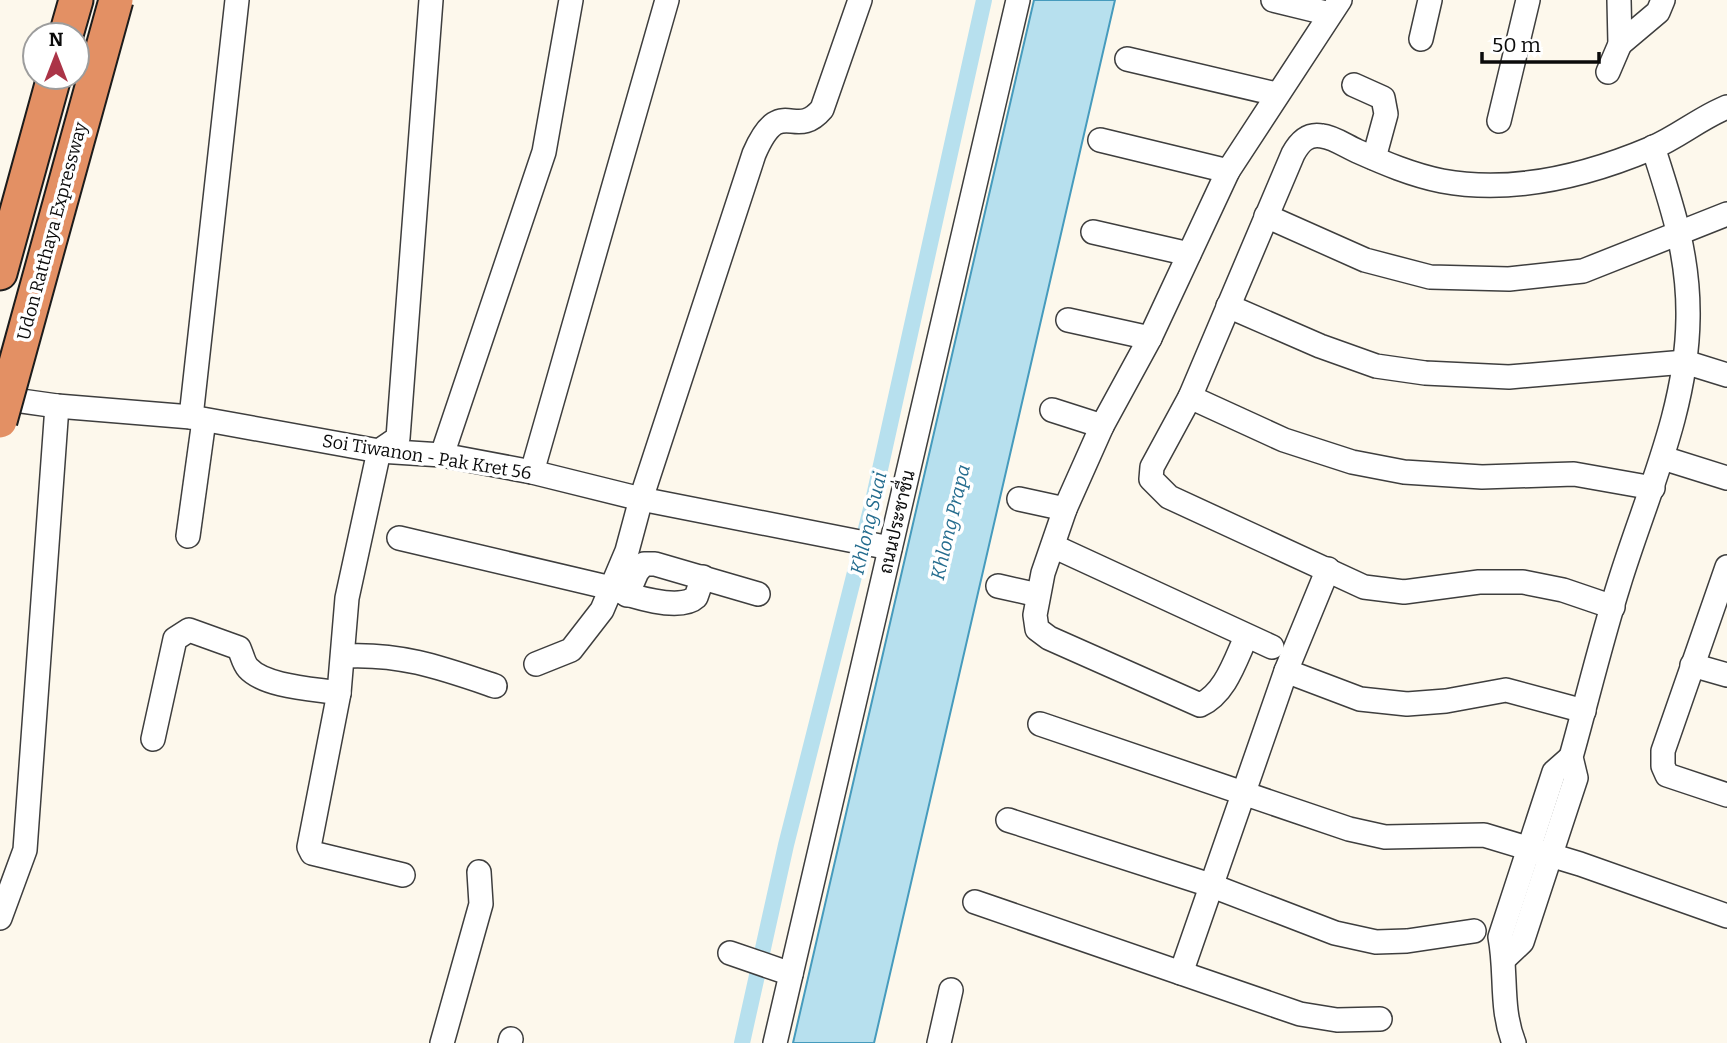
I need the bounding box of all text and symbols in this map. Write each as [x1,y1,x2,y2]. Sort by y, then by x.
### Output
north arrow [21,21,91,91]
scale bar [1482,21,1599,65]
text: N [49,28,64,51]
text: 50 m [1492,32,1541,58]
street label: Udon Ratthaya Expressway [12,119,92,342]
street label: Soi Tiwanon - Pak Kret 56 [321,430,533,484]
water label: Khlong Prapa [926,462,975,582]
street label: ถนนประชาชื่น [870,467,920,576]
water label: Khlong Suai [846,470,891,577]

